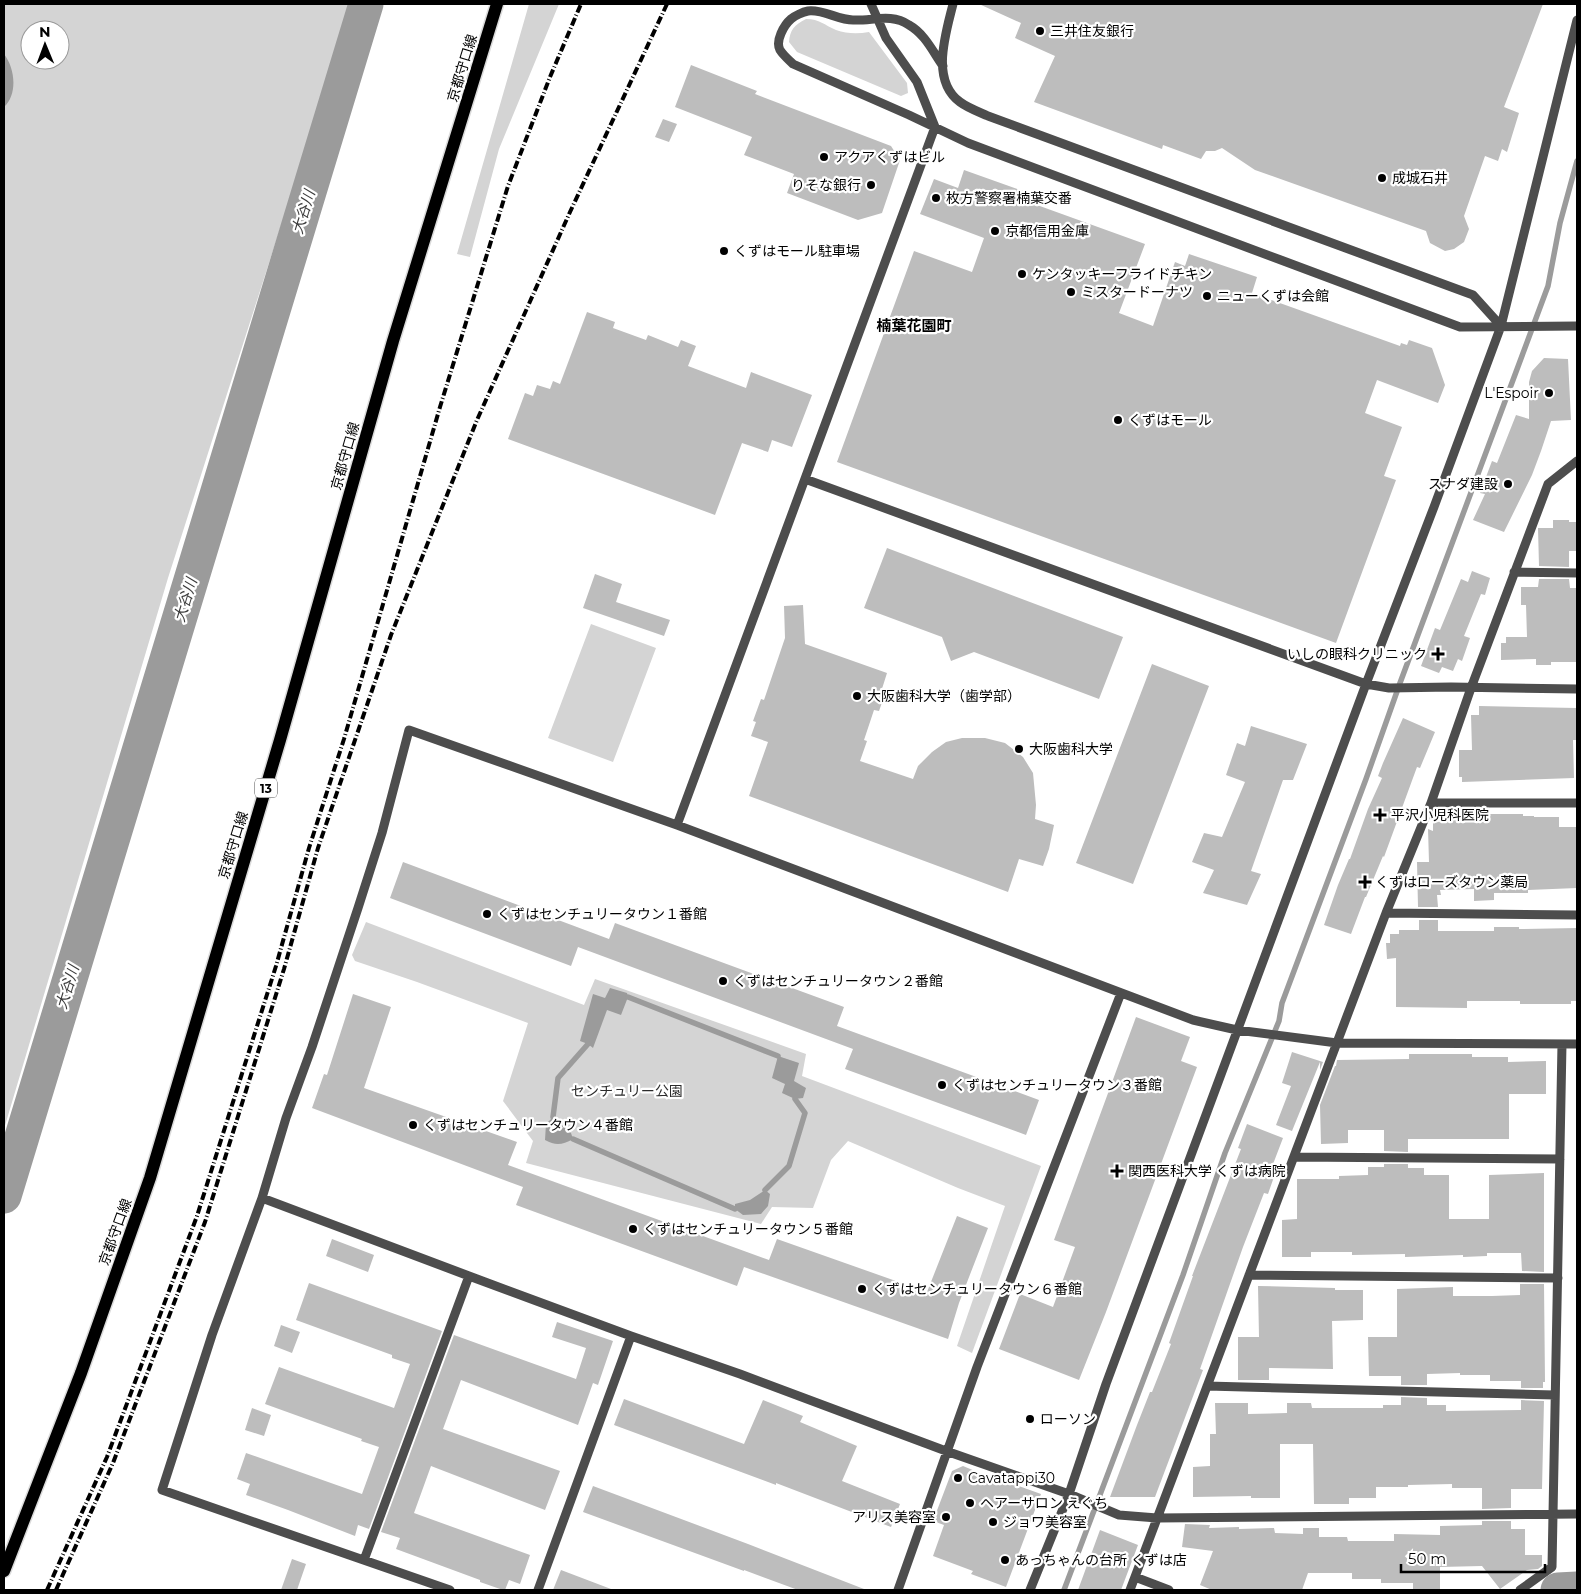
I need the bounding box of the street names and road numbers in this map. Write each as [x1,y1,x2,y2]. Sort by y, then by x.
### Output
street label: 京都守口線 [443,32,481,104]
street label: 京都守口線 [327,420,363,492]
road number: 13 [255,778,277,798]
street label: 京都守口線 [214,809,252,881]
street label: 京都守口線 [95,1196,135,1268]

